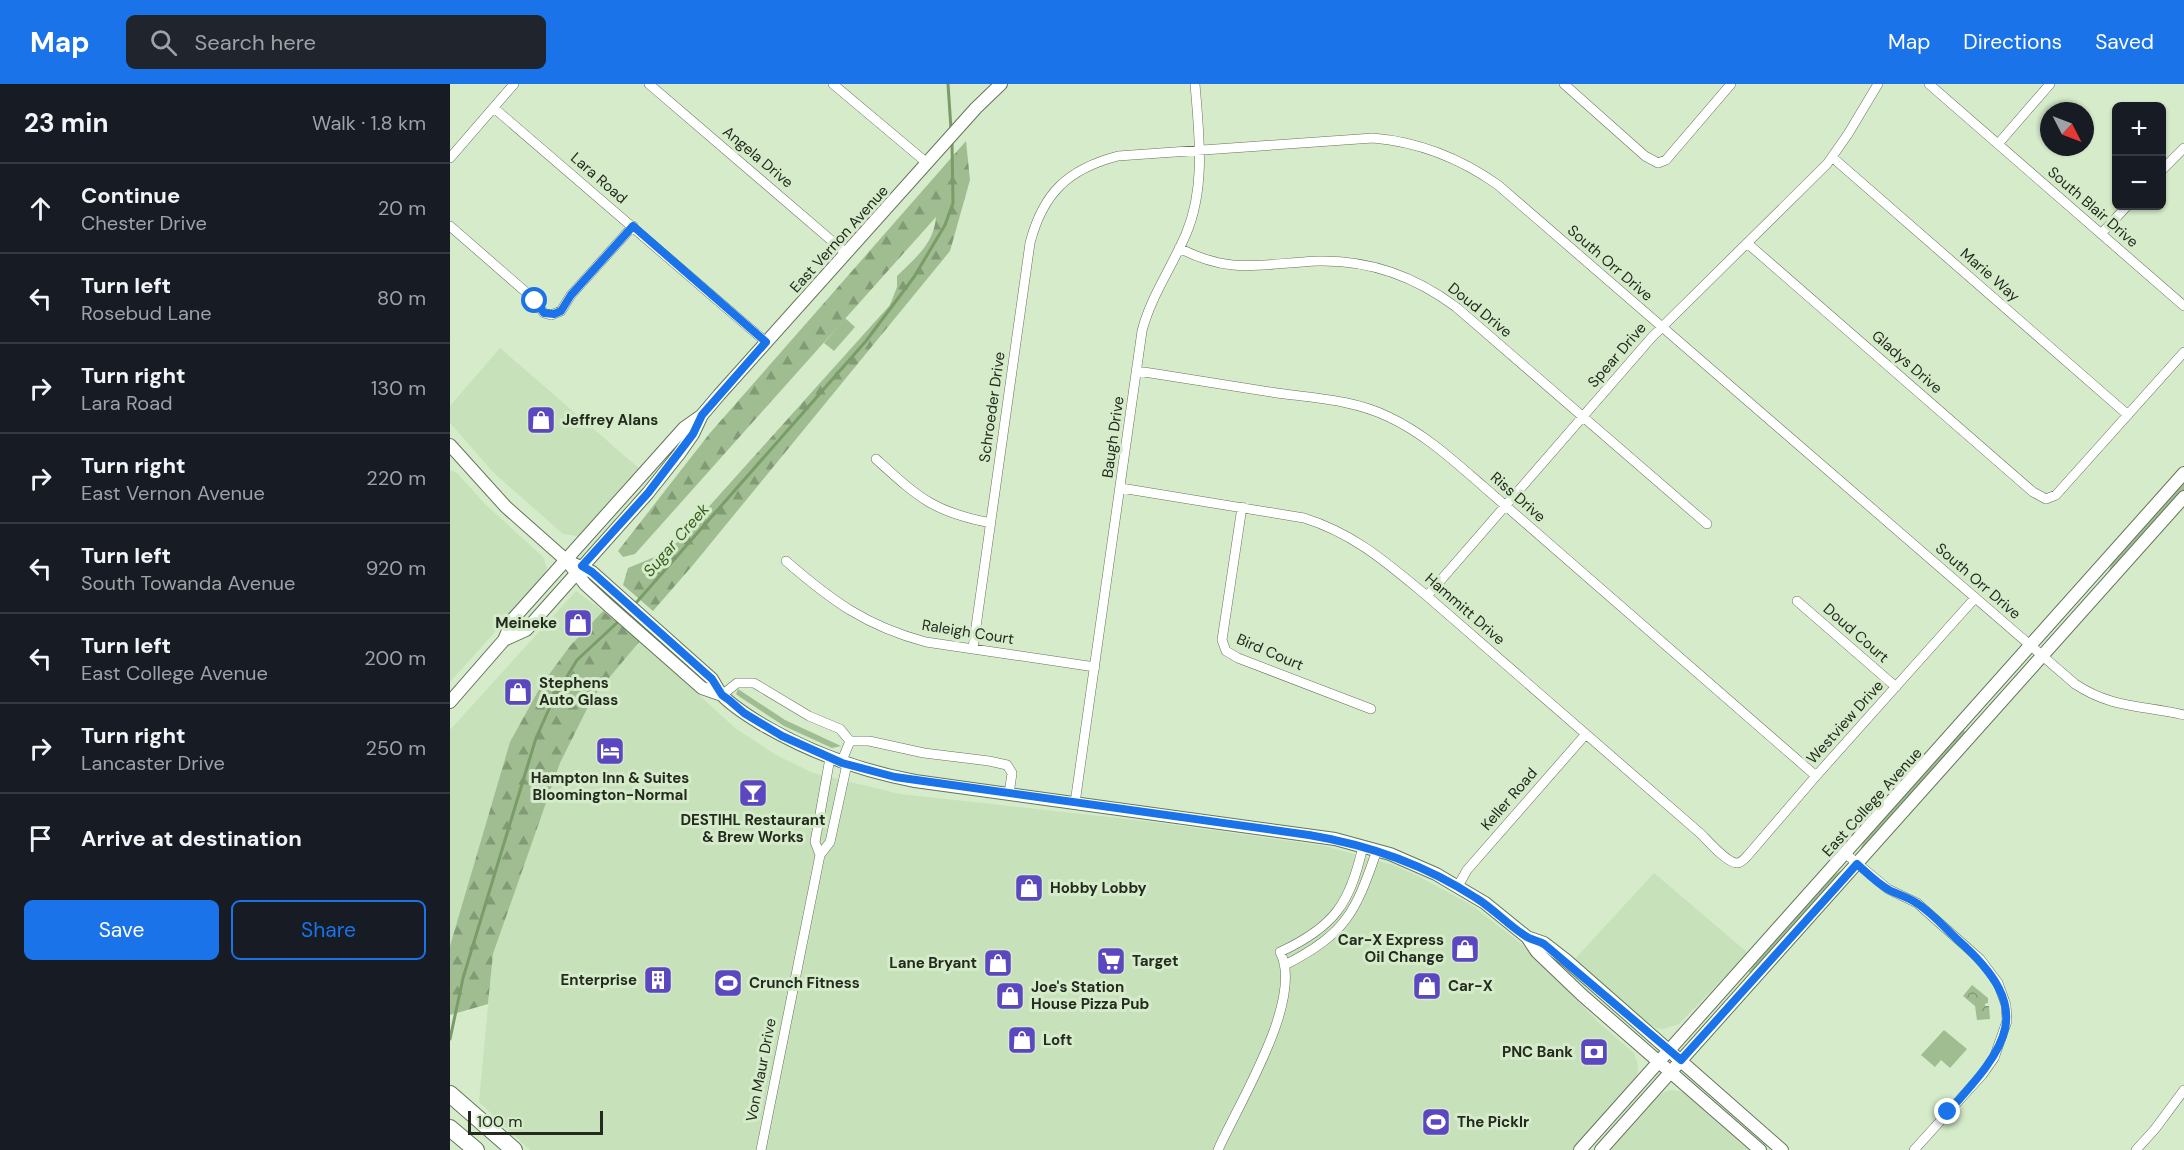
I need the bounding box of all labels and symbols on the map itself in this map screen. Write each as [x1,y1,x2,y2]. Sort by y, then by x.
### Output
north arrow [2040,102,2094,156]
street label: Angela Drive [719,122,797,192]
street label: Lara Road [567,148,631,208]
street label: South Blair Drive [2043,162,2143,252]
street label: East Vernon Avenue [785,181,893,297]
street label: South Orr Drive [1563,220,1657,306]
street label: Marie Way [1956,244,2024,307]
street label: Doud Drive [1444,278,1516,342]
route start [521,287,547,313]
street label: Spear Drive [1583,318,1651,392]
street label: Gladys Drive [1868,326,1946,398]
street label: Schroeder Drive [974,350,1010,464]
street label: Baugh Drive [1097,395,1129,479]
shop icon: Jeffrey Alans [525,404,557,436]
place label: Jeffrey Alans [562,410,658,430]
street label: Riss Drive [1486,467,1550,527]
water label: Sugar Creek [638,498,714,581]
street label: South Orr Drive [1931,538,2025,624]
street label: Hammitt Drive [1421,569,1509,649]
street label: Doud Court [1819,599,1893,667]
shop icon: Meineke [562,607,594,639]
place label: Meineke [495,613,557,633]
street label: Raleigh Court [921,615,1016,649]
street label: Bird Court [1233,629,1307,675]
place label: Stephens Auto Glass [539,673,618,710]
shop icon: Stephens Auto Glass [502,676,534,708]
street label: Westview Drive [1802,676,1888,768]
hotel icon: Hampton Inn & Suites Bloomington-Normal [594,735,626,767]
street label: East College Avenue [1818,743,1926,861]
street label: Keller Road [1476,764,1542,834]
place label: Hampton Inn & Suites Bloomington-Normal [531,768,689,805]
bar icon: DESTIHL Restaurant & Brew Works [737,777,769,809]
place label: DESTIHL Restaurant & Brew Works [681,810,825,847]
shop icon: Hobby Lobby [1013,872,1045,904]
place label: Hobby Lobby [1050,878,1147,898]
place label: Car-X Express Oil Change [1338,930,1444,967]
shop icon: Car-X Express Oil Change [1449,933,1481,965]
supermarket icon: Target [1095,945,1127,977]
shop icon: Lane Bryant [982,947,1014,979]
place label: Target [1132,951,1178,971]
place label: Lane Bryant [889,953,977,973]
building icon: Enterprise [642,964,674,996]
sports icon: Crunch Fitness [712,967,744,999]
place label: Enterprise [560,970,637,990]
shop icon: Car-X [1411,970,1443,1002]
place label: Crunch Fitness [749,973,860,993]
place label: Car-X [1448,976,1493,996]
place label: Joe's Station House Pizza Pub [1031,977,1149,1014]
shop icon: Joe's Station House Pizza Pub [994,980,1026,1012]
street label: Von Maur Drive [741,1017,781,1123]
shop icon: Loft [1006,1024,1038,1056]
place label: Loft [1043,1030,1072,1050]
bank icon: PNC Bank [1578,1036,1610,1068]
place label: PNC Bank [1502,1042,1573,1062]
route end [1934,1098,1960,1124]
sports icon: The Picklr [1420,1106,1452,1138]
scale bar [468,1108,603,1136]
place label: The Picklr [1457,1112,1529,1132]

